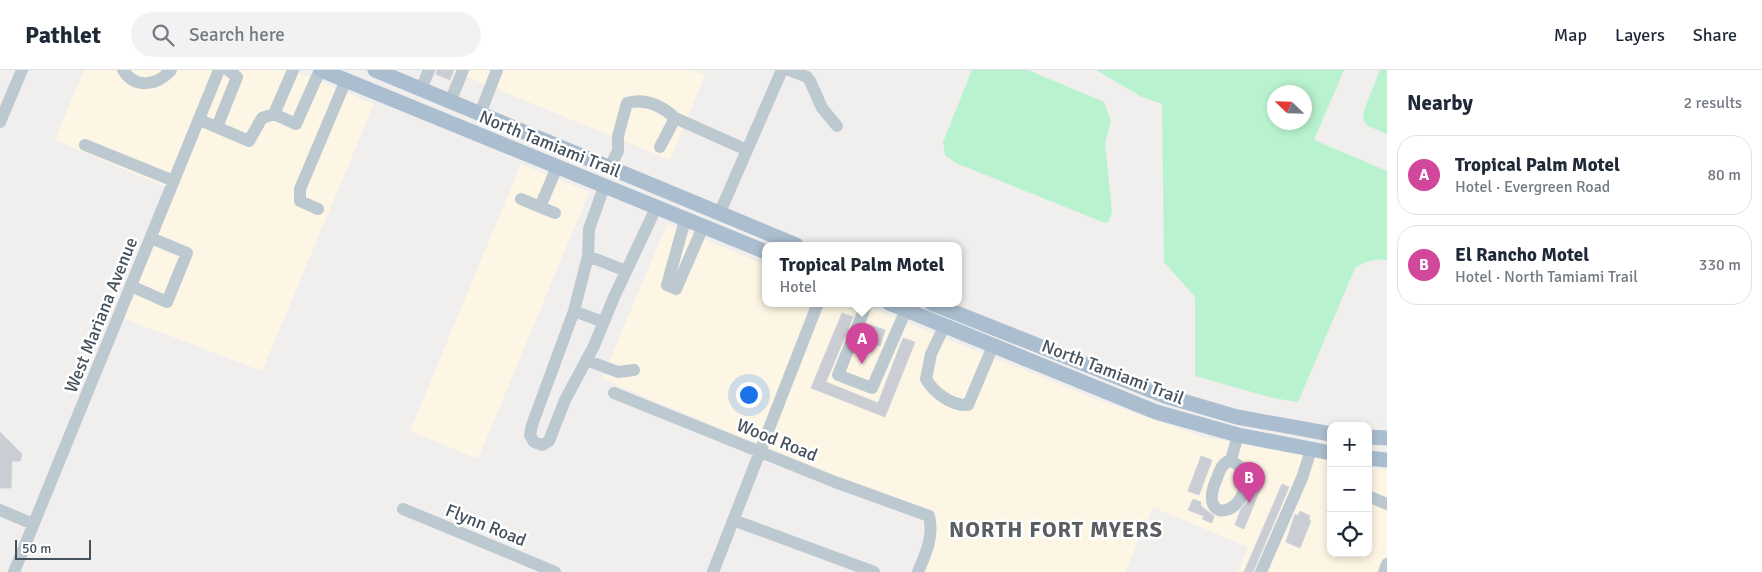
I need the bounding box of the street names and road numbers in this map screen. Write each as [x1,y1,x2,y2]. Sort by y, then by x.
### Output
street label: North Tamiami Trail [476,106,624,182]
street label: West Mariana Avenue [60,234,142,396]
street label: North Tamiami Trail [1039,335,1187,409]
street label: Wood Road [733,414,821,466]
street label: Flynn Road [442,499,530,551]

